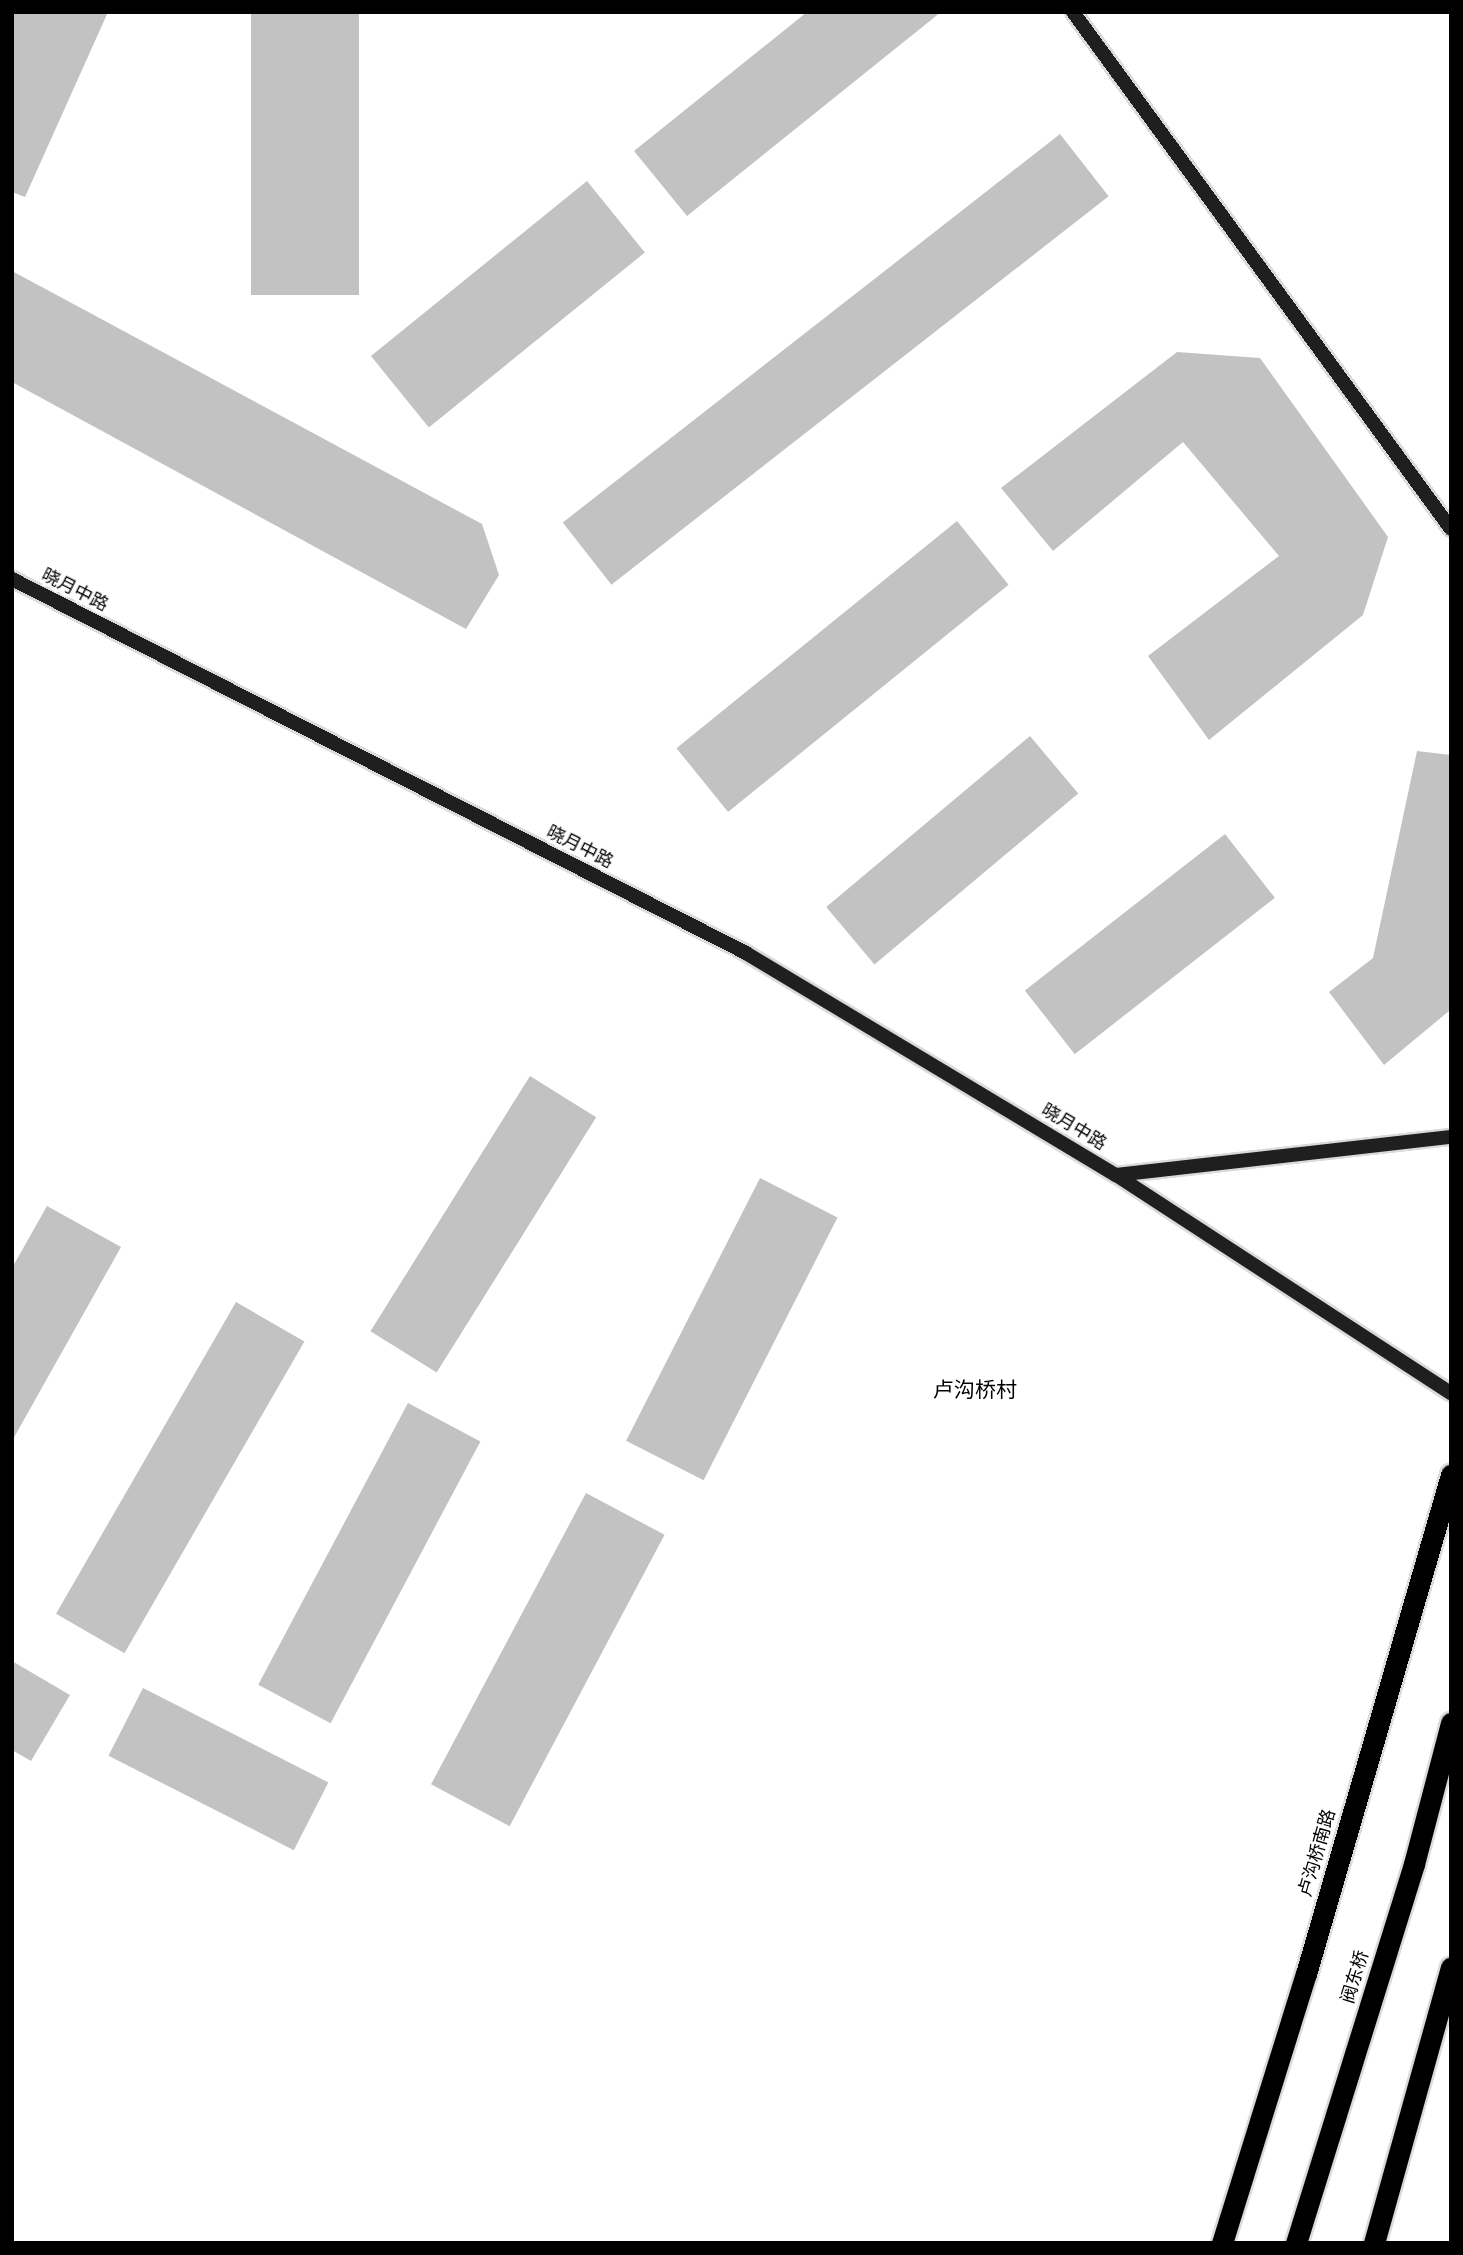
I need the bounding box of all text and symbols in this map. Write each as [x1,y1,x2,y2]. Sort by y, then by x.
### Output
street label: 晓月中路 [38,564,112,616]
street label: 晓月中路 [543,821,617,873]
street label: 晓月中路 [1038,1099,1110,1155]
district label: 卢沟桥村 [933,1377,1017,1403]
street label: 卢沟桥南路 [1294,1807,1340,1899]
street label: 阀东桥 [1337,1948,1373,2006]

